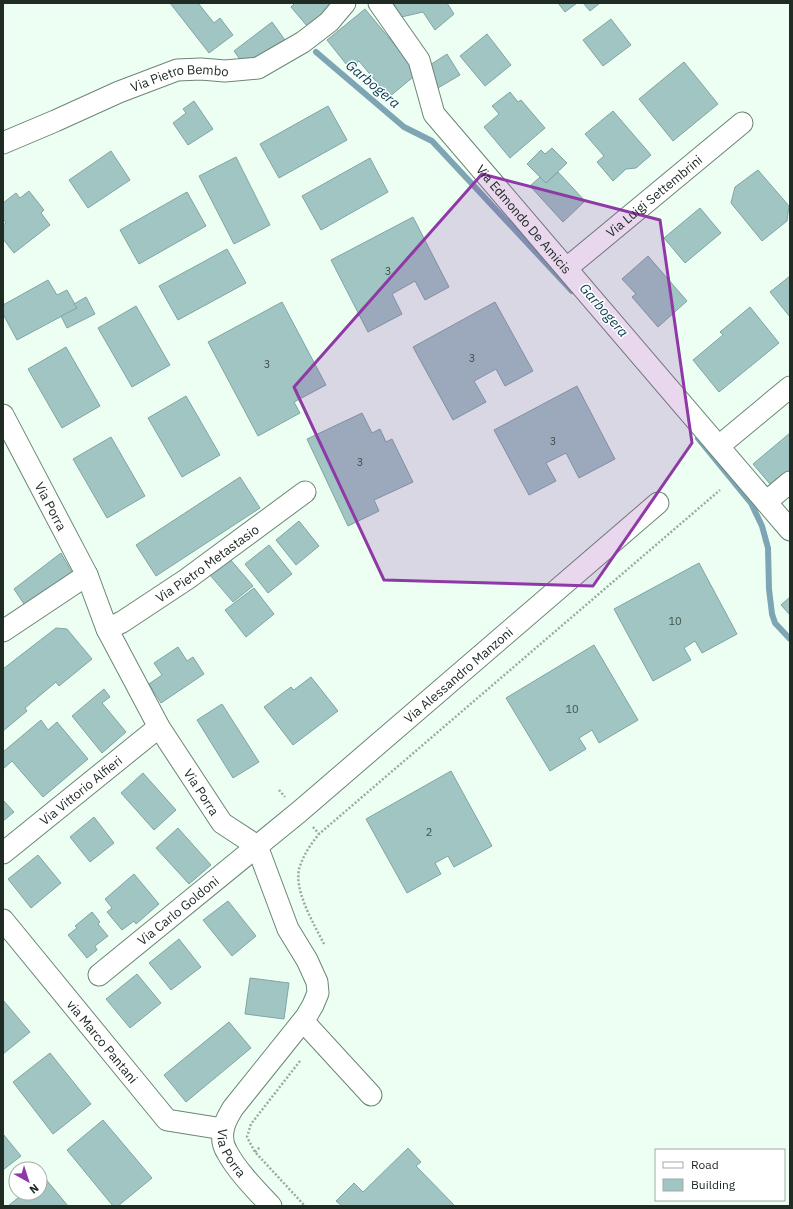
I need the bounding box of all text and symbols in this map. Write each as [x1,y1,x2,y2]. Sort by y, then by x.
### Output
water label: Garbogera [342,56,404,112]
street label: Via Pietro Bembo [128,60,229,95]
street label: Via Luigi Settembrini [602,151,706,241]
street label: Via Edmondo De Amicis [473,161,575,277]
house number: 3 [385,264,391,278]
water label: Garbogera [576,279,632,341]
house number: 3 [469,351,475,365]
house number: 3 [264,357,270,371]
house number: 3 [550,434,556,448]
house number: 3 [357,455,363,469]
street label: Via Porra [31,479,71,533]
street label: Via Pietro Metastasio [152,521,262,606]
house number: 10 [668,614,682,628]
street label: Via Alessandro Manzoni [400,623,516,727]
house number: 10 [565,702,579,716]
street label: Via Vittorio Alfieri [36,752,126,829]
street label: Via Porra [180,765,223,819]
house number: 2 [426,825,432,839]
street label: Via Carlo Goldoni [134,872,222,949]
street label: via Marco Pantani [63,996,142,1087]
street label: Via Porra [214,1128,250,1181]
legend [655,1149,785,1201]
text: Road [691,1157,719,1172]
north arrow [8,1161,48,1201]
text: Building [691,1177,736,1192]
text: N [27,1181,42,1197]

